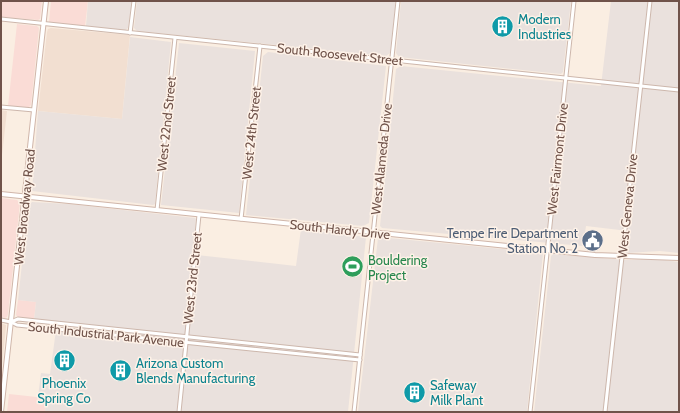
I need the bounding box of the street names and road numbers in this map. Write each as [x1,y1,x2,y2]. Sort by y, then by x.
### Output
street label: South Roosevelt Street [276,39,404,69]
street label: West 22nd Street [153,75,179,172]
street label: West 24th Street [238,85,264,180]
street label: West Alameda Drive [367,102,395,216]
street label: West Fairmont Drive [543,102,571,216]
street label: West Broadway Road [10,148,38,266]
street label: West Geneva Drive [614,153,640,259]
street label: South Hardy Drive [289,216,391,242]
street label: West 23rd Street [179,231,205,325]
street label: South Industrial Park Avenue [27,318,185,350]

